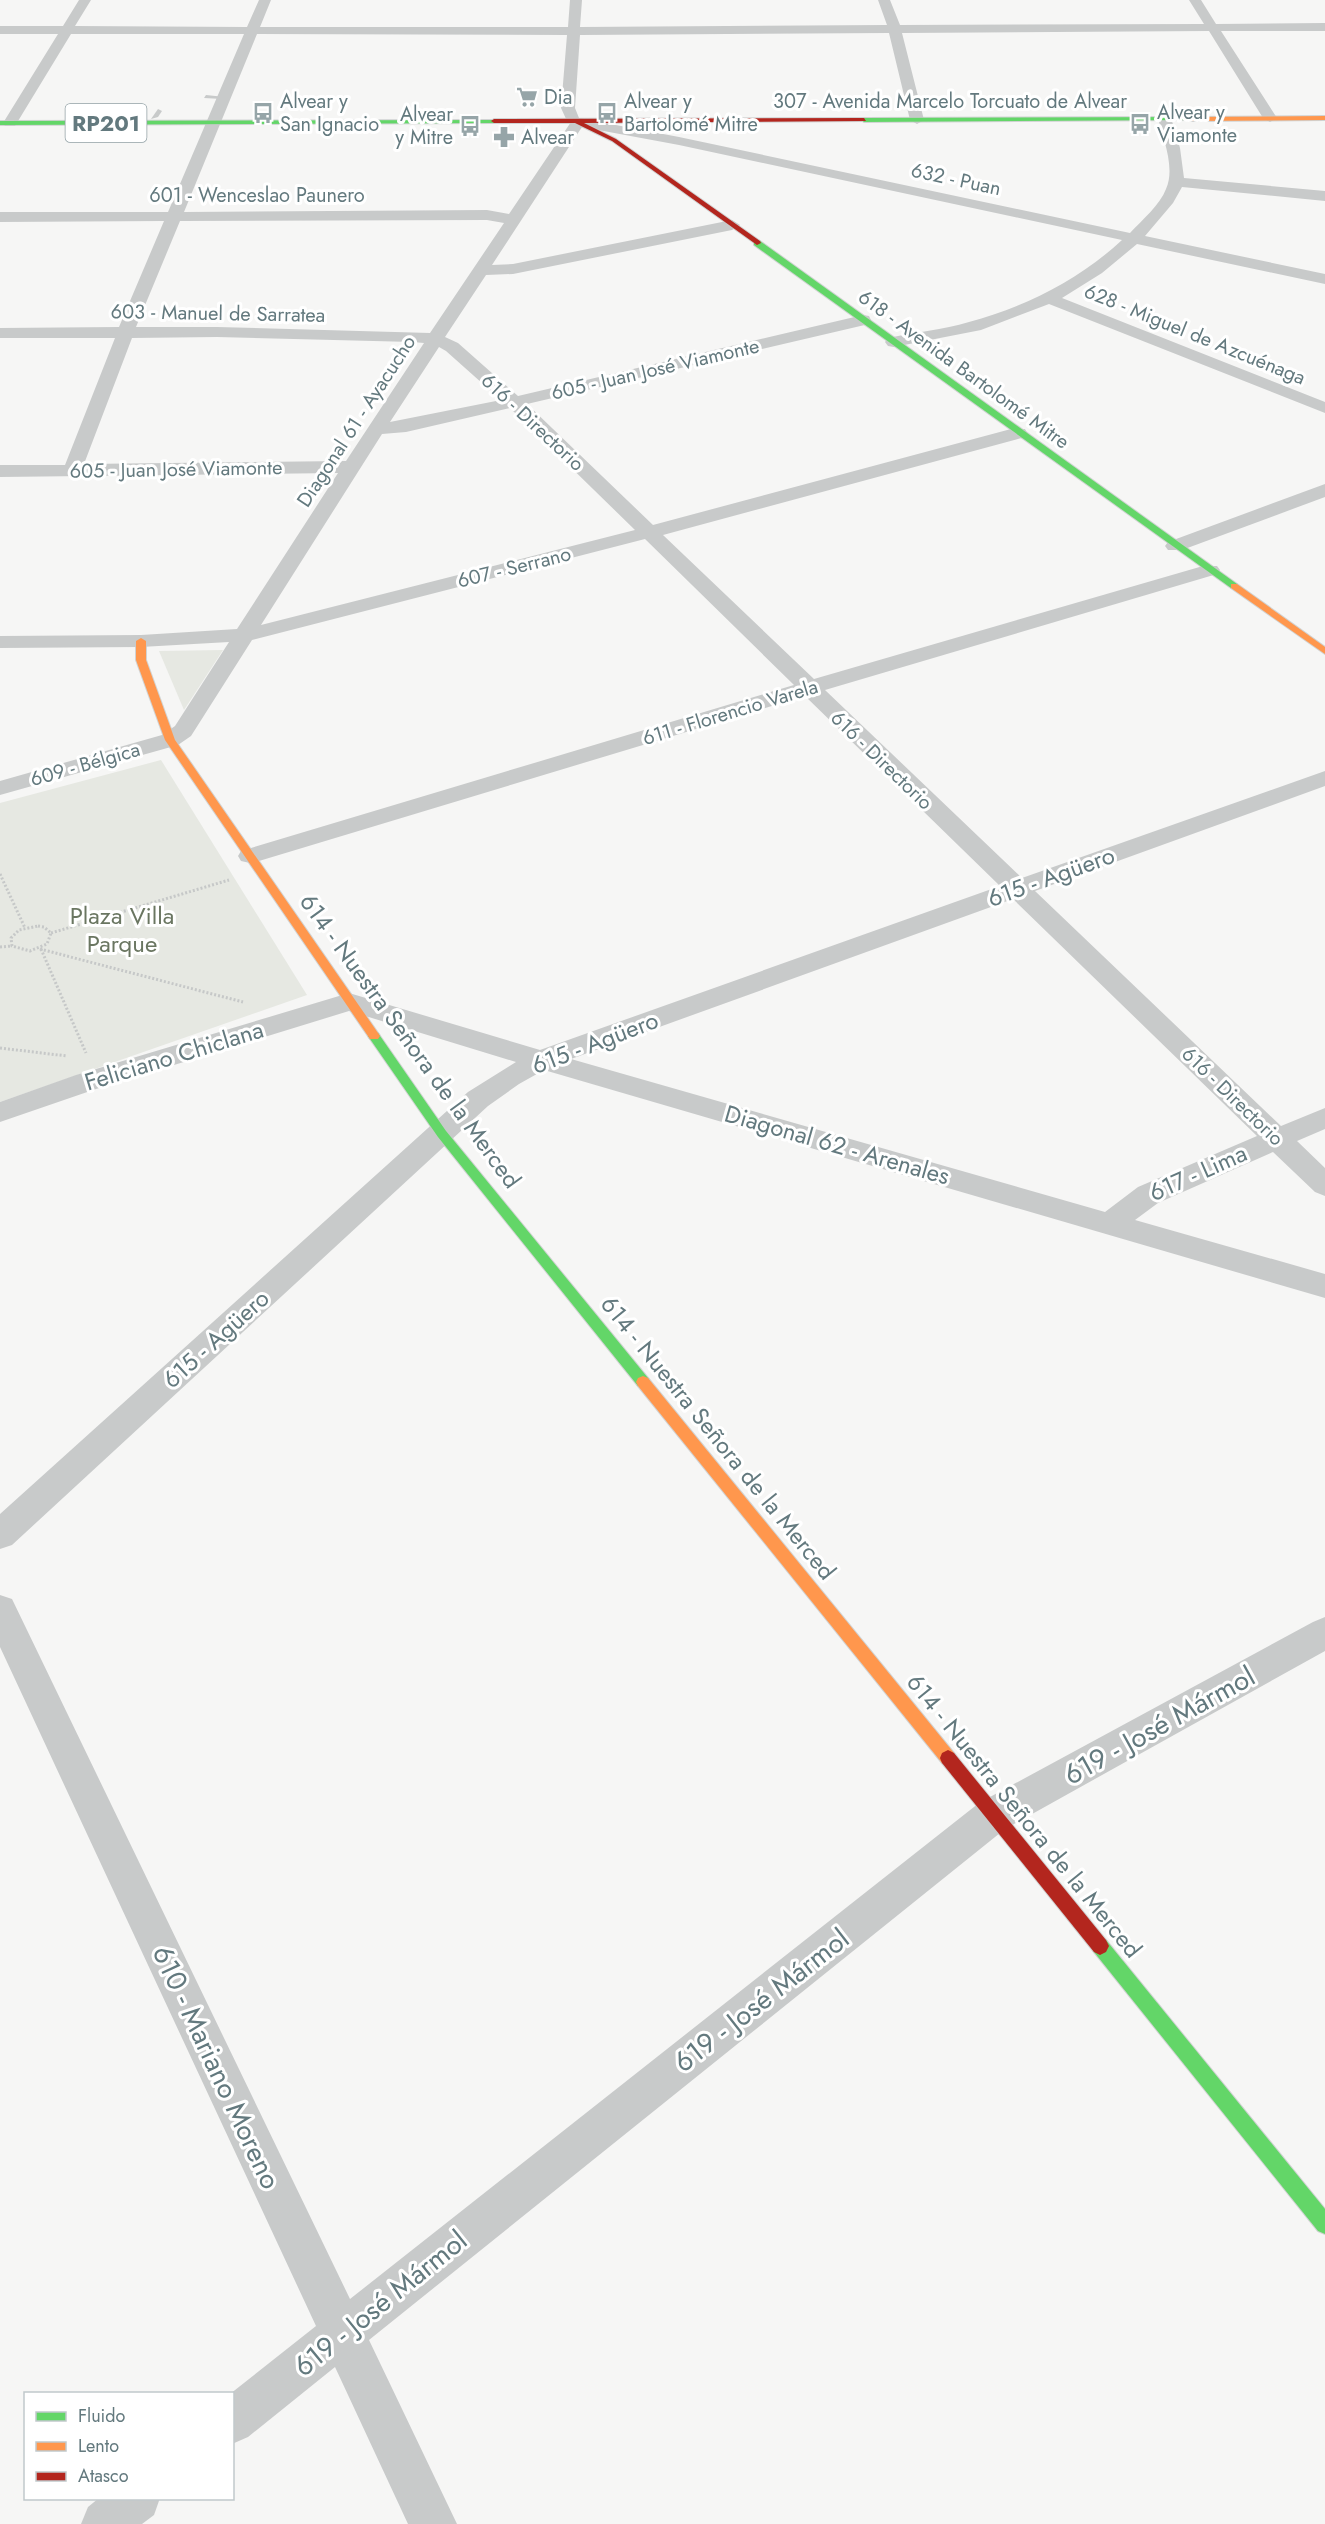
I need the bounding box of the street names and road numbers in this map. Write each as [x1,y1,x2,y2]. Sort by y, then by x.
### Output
street label: 307 - Avenida Marcelo Torcuato de Alvear [773,87,1127,116]
road number: RP201 [66,104,146,142]
street label: 632 - Puan [908,156,1004,203]
street label: 601 - Wenceslao Paunero [149,181,365,210]
street label: 628 - Miguel de Azcuénaga [1080,277,1310,392]
street label: 618 - Avenida Bartolomé Mitre [852,283,1075,456]
street label: 603 - Manuel de Sarratea [110,297,326,330]
street label: Diagonal 61 - Ayacucho [290,330,423,513]
street label: 605 - Juan José Viamonte [548,331,762,408]
street label: 616 - Directorio [474,367,591,478]
street label: 605 - Juan José Viamonte [69,453,283,486]
street label: 607 - Serrano [454,539,574,596]
street label: 611 - Florencio Varela [639,672,821,753]
street label: 616 - Directorio [824,704,939,817]
street label: 609 - Bélgica [27,735,143,794]
street label: 615 - Agüero [982,837,1119,916]
street label: 614 - Nuestra Señora de la Merced [291,886,529,1195]
street label: 615 - Agüero [526,1002,663,1083]
street label: Feliciano Chiclana [80,1012,268,1099]
street label: 616 - Directorio [1175,1040,1290,1153]
street label: Diagonal 62 - Arenales [721,1096,954,1193]
street label: 617 - Lima [1143,1135,1252,1210]
street label: 615 - Agüero [155,1281,277,1396]
street label: 614 - Nuestra Señora de la Merced [592,1288,844,1587]
street label: 619 - José Mármol [1056,1656,1262,1795]
street label: 614 - Nuestra Señora de la Merced [898,1666,1150,1965]
street label: 619 - José Mármol [665,1919,858,2082]
street label: 610 - Mariano Moreno [142,1939,291,2196]
street label: 619 - José Mármol [285,2220,476,2386]

